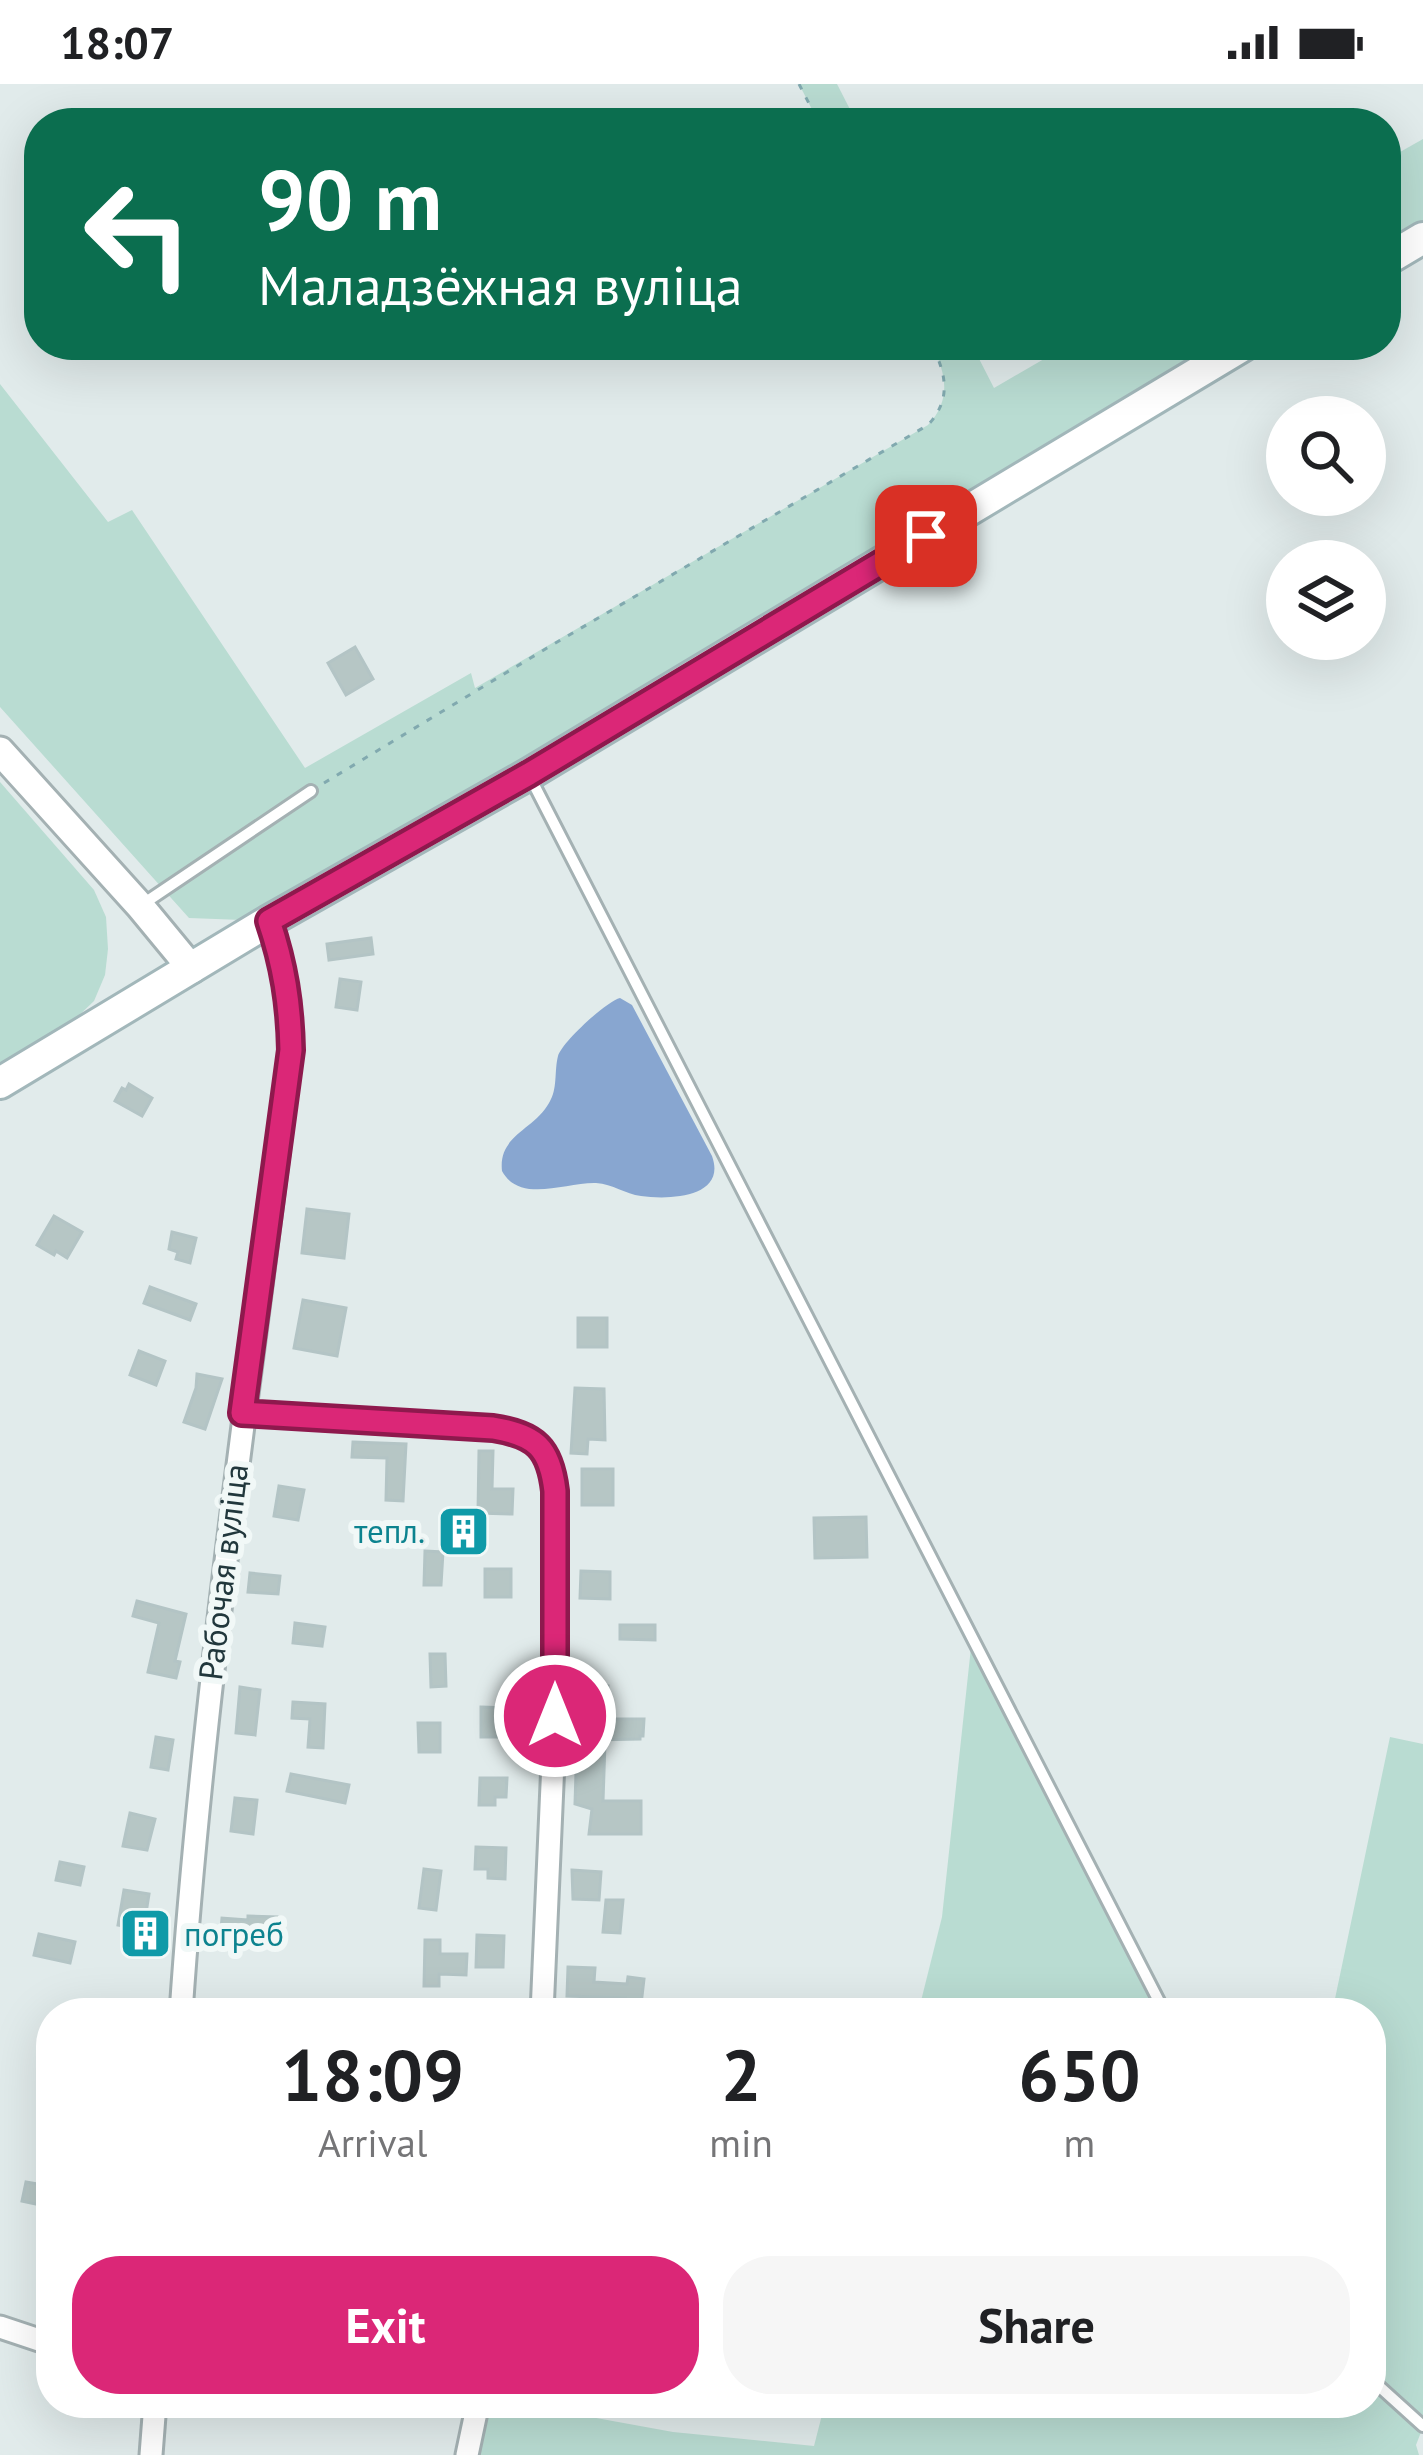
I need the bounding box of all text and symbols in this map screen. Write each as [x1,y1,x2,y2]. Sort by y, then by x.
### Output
text: 18:07 [60,13,174,71]
text: 90 m [258,144,442,253]
icon: left [60,156,216,312]
text: Маладзёжная вуліца [258,250,743,320]
map controls [1266,396,1386,660]
button: search [1266,396,1386,516]
pin [875,485,977,587]
icon: arrive [893,503,959,569]
button: layers [1266,540,1386,660]
street label: Рабочая вуліца [188,1461,257,1682]
building icon: тепл. [436,1503,492,1559]
place label: тепл. [354,1509,425,1552]
position arrow [492,1653,618,1779]
building icon: погреб [117,1906,173,1962]
place label: погреб [184,1912,284,1955]
text: 18:09 [281,2028,464,2121]
text: 2 [721,2028,762,2121]
text: 650 [1018,2028,1141,2121]
text: Arrival [318,2117,427,2168]
text: min [709,2117,773,2168]
text: m [1064,2117,1095,2168]
button: Exit [72,2256,699,2394]
button: Share [723,2256,1350,2394]

